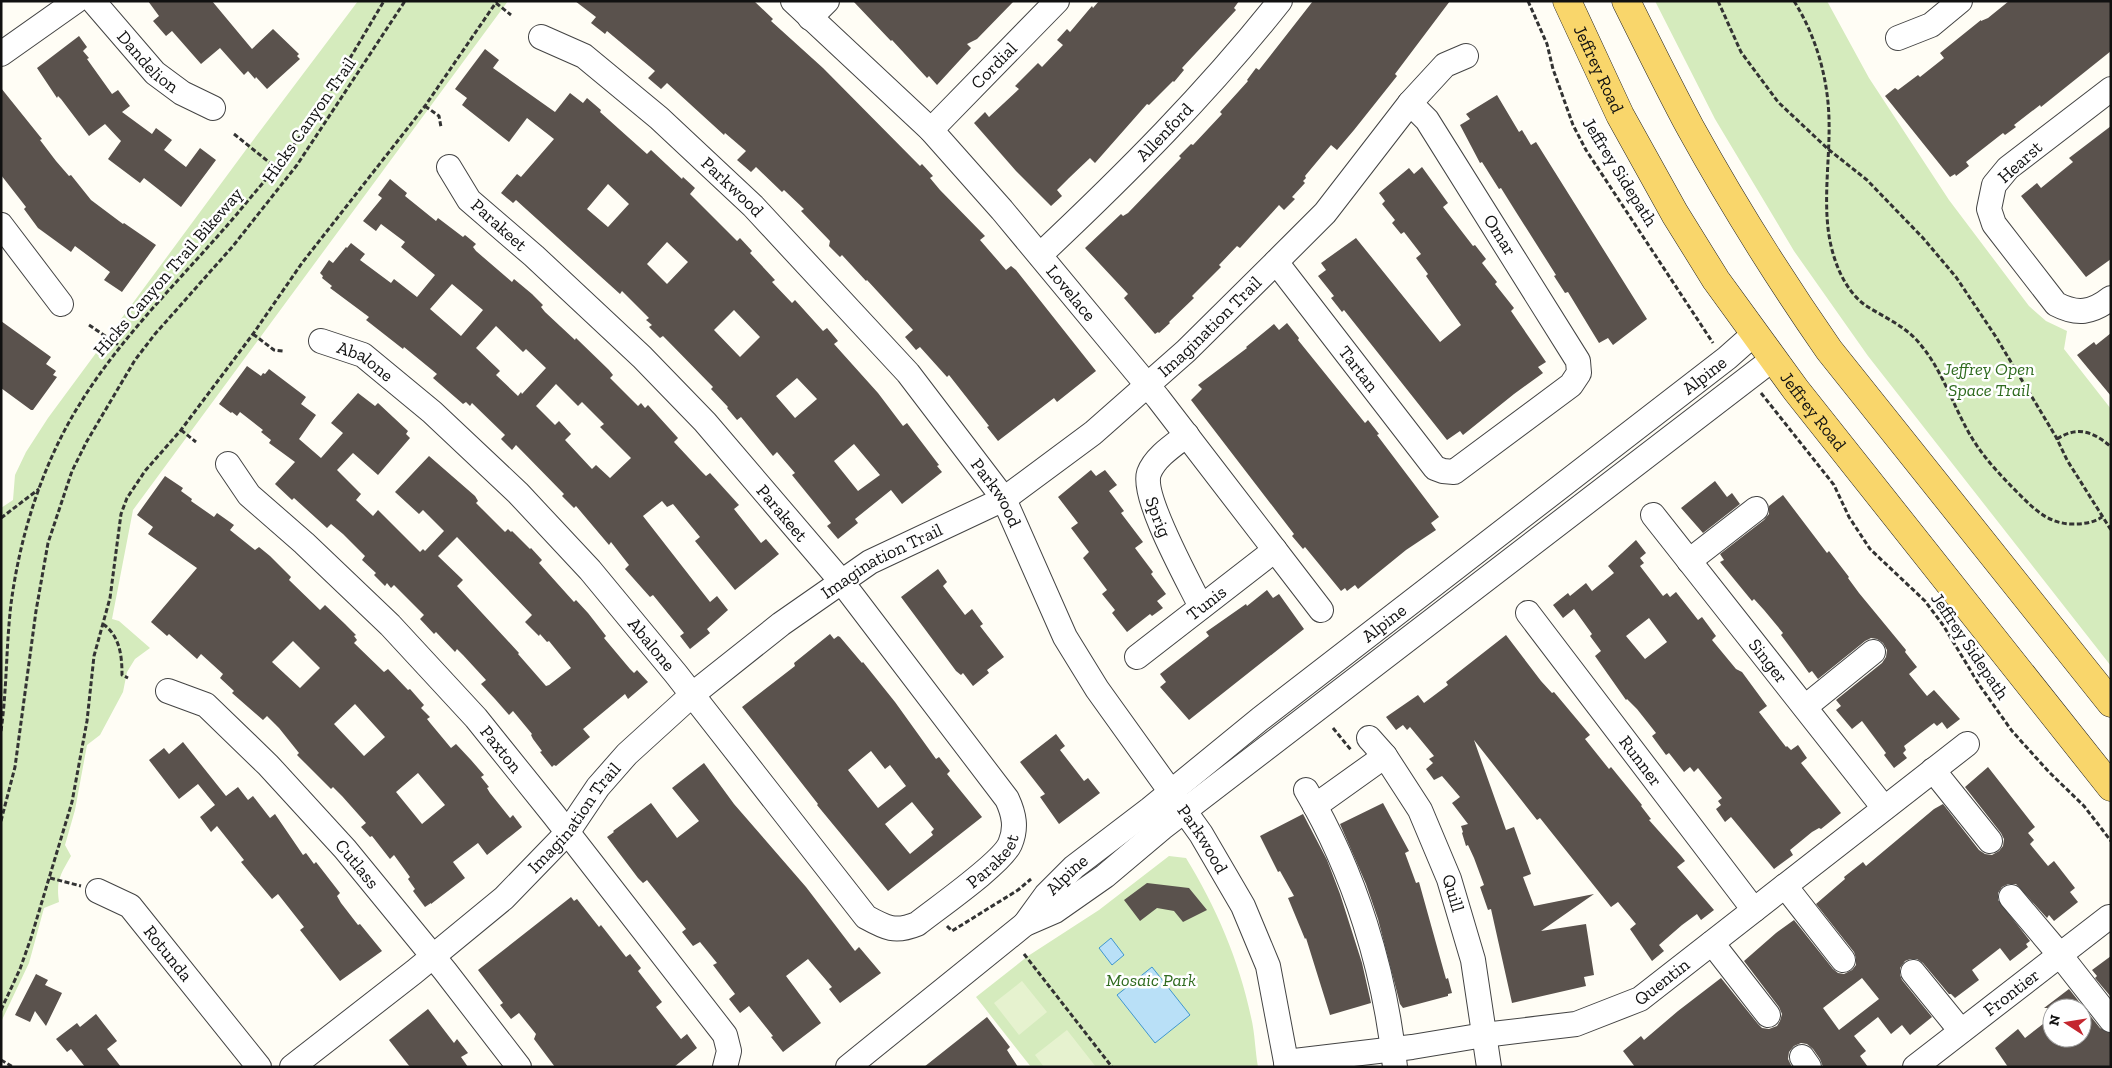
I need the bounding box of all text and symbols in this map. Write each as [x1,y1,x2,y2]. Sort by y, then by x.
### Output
street label: Jeffrey Road [1569,21,1629,117]
street label: Dandelion [112,26,184,98]
street label: Cordial [966,37,1022,94]
street label: Hicks Canyon Trail [258,53,361,187]
street label: Allenford [1132,98,1198,166]
street label: Jeffrey Sidepath [1578,114,1662,230]
street label: Hearst [1993,136,2047,188]
street label: Parkwood [697,152,768,221]
street label: Hicks Canyon Trail Bikeway [89,183,248,361]
street label: Parakeet [466,194,532,256]
street label: Omar [1479,210,1521,260]
street label: Lovelace [1041,261,1101,326]
street label: Imagination Trail [1153,271,1266,382]
street label: Abalone [334,336,398,386]
street label: Tartan [1334,341,1384,397]
street label: Alpine [1678,351,1731,399]
park label: Jeffrey Open Space Trail [1942,358,2035,401]
street label: Jeffrey Road [1775,367,1851,455]
street label: Parkwood [966,454,1026,531]
street label: Parakeet [752,480,812,546]
street label: Sprig [1140,494,1176,541]
street label: Imagination Trail [817,518,946,604]
street label: Tunis [1182,581,1231,625]
street label: Jeffrey Sidepath [1926,588,2014,704]
street label: Alpine [1358,599,1411,647]
street label: Abalone [623,613,680,676]
street label: Singer [1744,634,1793,688]
street label: Paxton [475,721,527,778]
street label: Runner [1614,731,1667,791]
street label: Imagination Trail [523,758,625,878]
street label: Parkwood [1172,800,1233,878]
street label: Parakeet [962,831,1024,893]
street label: Cutlass [330,835,384,893]
street label: Alpine [1041,849,1092,900]
street label: Quill [1437,872,1469,915]
street label: Rotunda [139,921,197,986]
street label: Quentin [1630,953,1694,1010]
street label: Frontier [1979,964,2044,1021]
park label: Mosaic Park [1106,969,1196,991]
north arrow [2042,998,2092,1048]
text: N [2045,1013,2064,1027]

